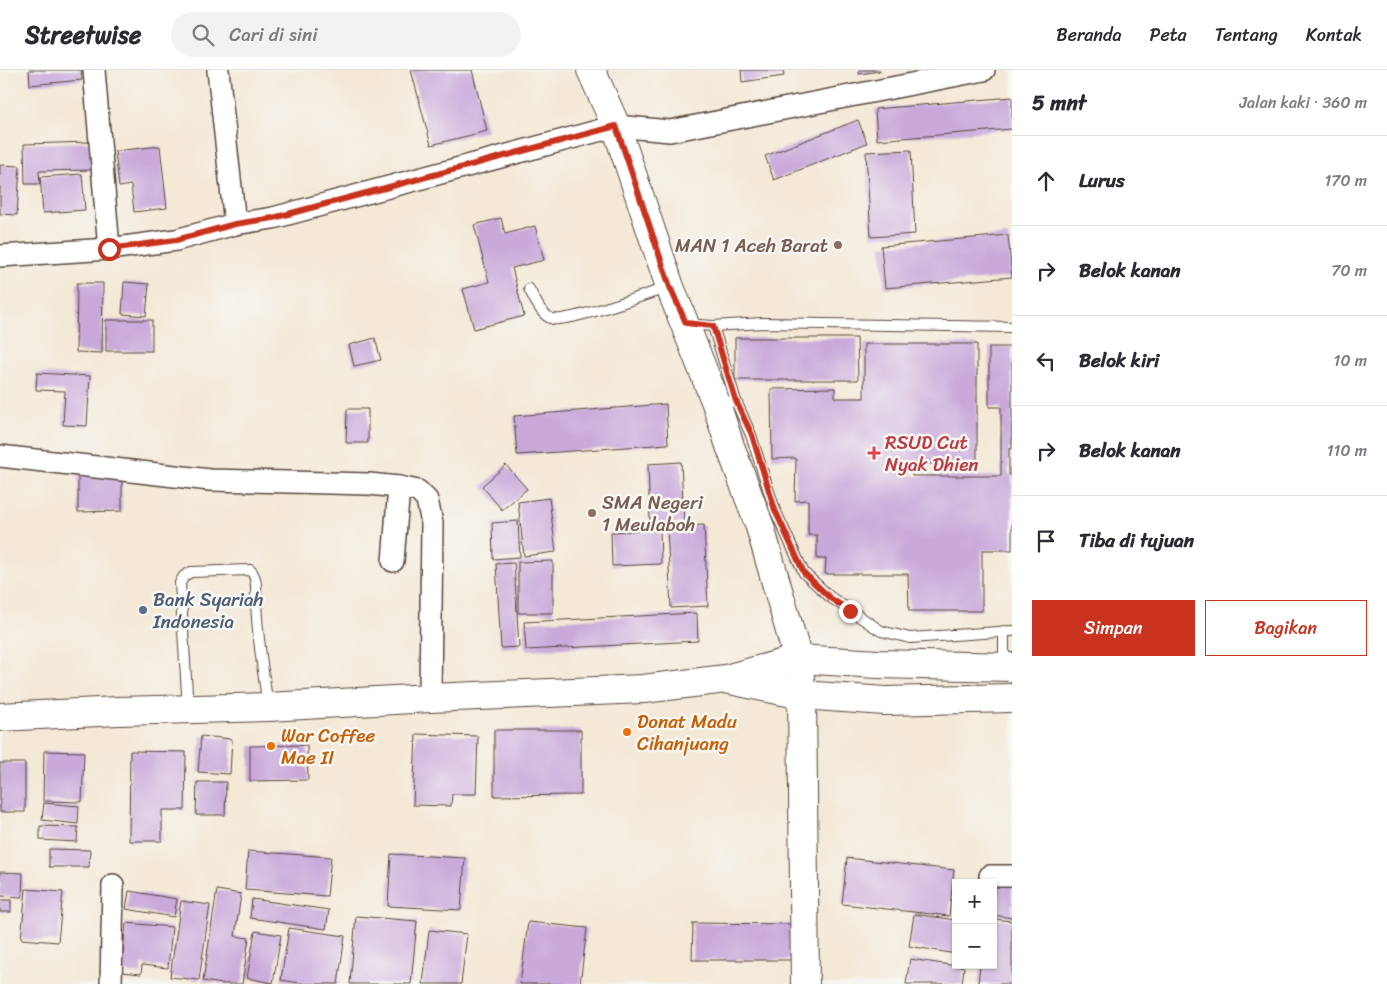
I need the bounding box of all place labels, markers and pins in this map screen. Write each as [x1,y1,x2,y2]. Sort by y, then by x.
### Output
place label: MAN 1 Aceh Barat [675,229,828,262]
marker: MAN 1 Aceh Barat [832,239,844,251]
place label: RSUD Cut Nyak Dhien [885,426,979,481]
marker: RSUD Cut Nyak Dhien [867,446,881,460]
place label: SMA Negeri 1 Meulaboh [602,486,704,541]
marker: SMA Negeri 1 Meulaboh [586,507,598,519]
place label: Bank Syariah Indonesia [152,583,264,638]
marker: Bank Syariah Indonesia [137,604,149,616]
place label: Donat Madu Cihanjuang [637,705,737,760]
place label: War Coffee Mae II [281,719,375,774]
marker: Donat Madu Cihanjuang [621,726,633,738]
marker: War Coffee Mae II [265,740,277,752]

